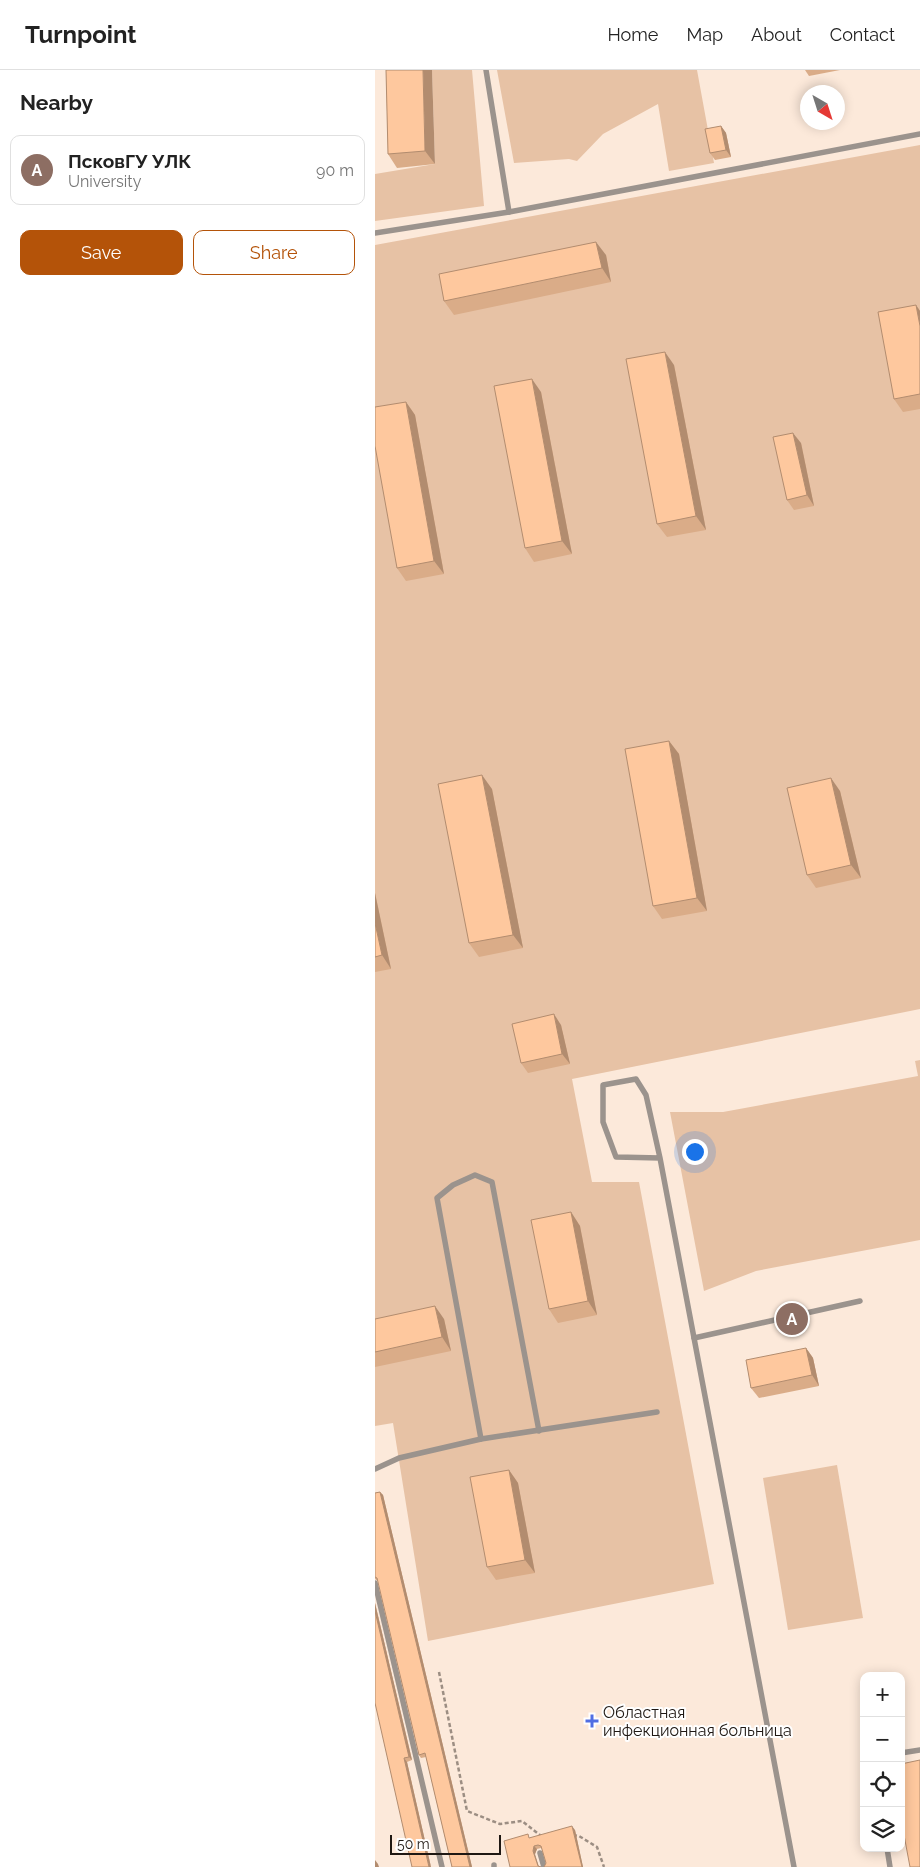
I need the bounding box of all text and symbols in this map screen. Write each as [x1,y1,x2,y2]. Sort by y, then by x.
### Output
text: Turnpoint [25,20,137,49]
text: Home [607,24,658,45]
text: Map [686,24,723,45]
text: About [751,24,802,45]
text: Contact [830,24,895,45]
north arrow [800,85,845,130]
text: Nearby [20,90,93,115]
text: ПсковГУ УЛК [68,150,191,172]
text: A [32,161,42,180]
text: 90 m [316,161,354,180]
text: University [68,172,141,191]
button: Save [20,230,183,275]
button: Share [193,230,355,275]
your location [682,1139,708,1165]
pin: A [776,1300,808,1338]
map controls [860,1672,905,1852]
button: + [860,1672,905,1717]
place label: Областная инфекционная больница [603,1703,792,1740]
marker: Областная инфекционная больница [585,1714,599,1728]
button: − [860,1717,905,1762]
button: locate [860,1762,905,1807]
button: layers [860,1807,905,1852]
scale bar [390,1832,501,1855]
text: 50 m [397,1836,430,1852]

